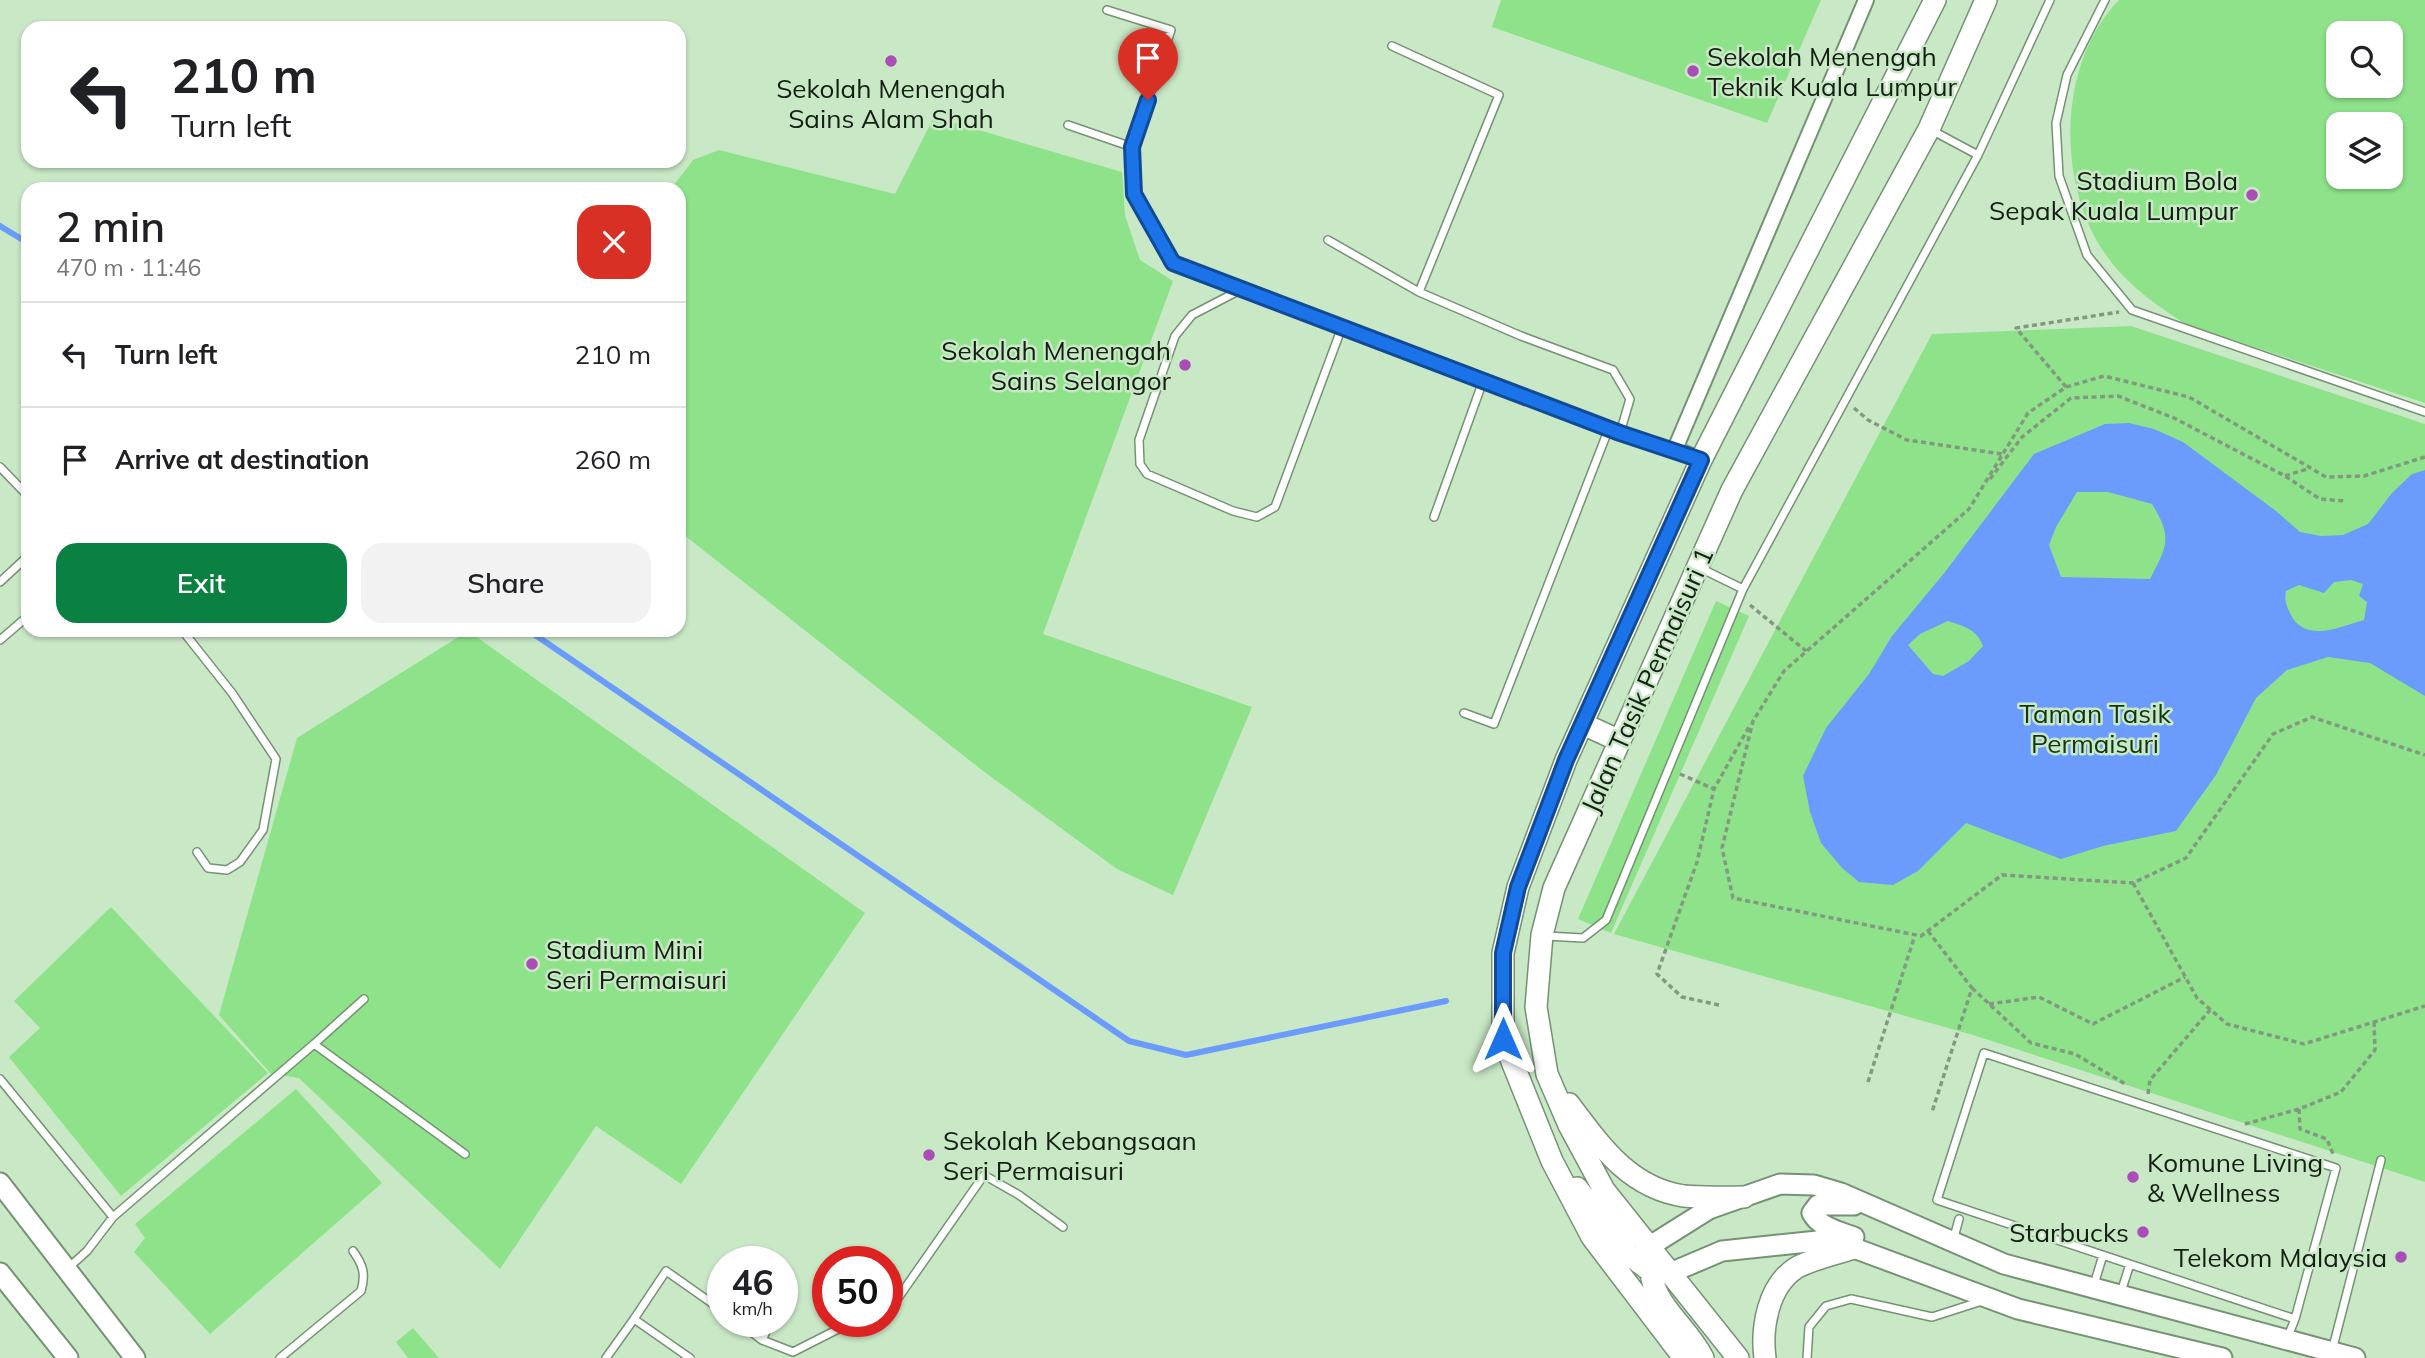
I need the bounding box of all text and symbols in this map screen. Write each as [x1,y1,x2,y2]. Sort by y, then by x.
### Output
map controls [2326,21,2403,189]
button: search [2326,21,2403,98]
pin [1118,28,1178,100]
icon: arrive [1129,39,1167,77]
place label: Sekolah Menengah Teknik Kuala Lumpur [1707,40,1958,103]
text: 210 m [171,44,317,105]
icon: left [56,49,147,140]
marker: Sekolah Menengah Sains Alam Shah [883,53,899,69]
marker: Sekolah Menengah Teknik Kuala Lumpur [1685,63,1701,79]
place label: Sekolah Menengah Sains Alam Shah [776,72,1006,135]
text: Turn left [171,105,291,145]
button: layers [2326,112,2403,189]
place label: Stadium Bola Sepak Kuala Lumpur [1989,164,2239,227]
marker: Stadium Bola Sepak Kuala Lumpur [2244,187,2260,203]
text: 2 min [56,200,165,253]
button: close [577,205,651,279]
text: 470 m · 11:46 [56,253,201,282]
place label: Sekolah Menengah Sains Selangor [941,334,1172,397]
icon: left [56,336,94,374]
text: Turn left [115,338,217,371]
text: 210 m [575,338,651,371]
marker: Sekolah Menengah Sains Selangor [1177,357,1193,373]
icon: arrive [56,441,94,479]
text: Arrive at destination [115,443,370,476]
text: 260 m [575,443,651,476]
street label: Jalan Tasik Permaisuri 1 [1574,542,1720,818]
button: Exit [56,543,347,623]
button: Share [361,543,651,623]
park label: Taman Tasik Permaisuri [2019,697,2171,760]
place label: Stadium Mini Seri Permaisuri [546,933,727,996]
marker: Stadium Mini Seri Permaisuri [524,956,540,972]
position arrow [1466,1002,1540,1076]
place label: Sekolah Kebangsaan Seri Permaisuri [943,1124,1197,1187]
place label: Komune Living & Wellness [2147,1146,2323,1209]
marker: Sekolah Kebangsaan Seri Permaisuri [921,1147,937,1163]
marker: Komune Living & Wellness [2125,1169,2141,1185]
place label: Starbucks [2009,1216,2129,1249]
marker: Starbucks [2135,1224,2151,1240]
place label: Telekom Malaysia [2173,1241,2387,1274]
speed limit sign: 50 [812,1246,903,1337]
marker: Telekom Malaysia [2393,1249,2409,1265]
text: 46 [731,1260,774,1304]
text: km/h [732,1297,773,1320]

